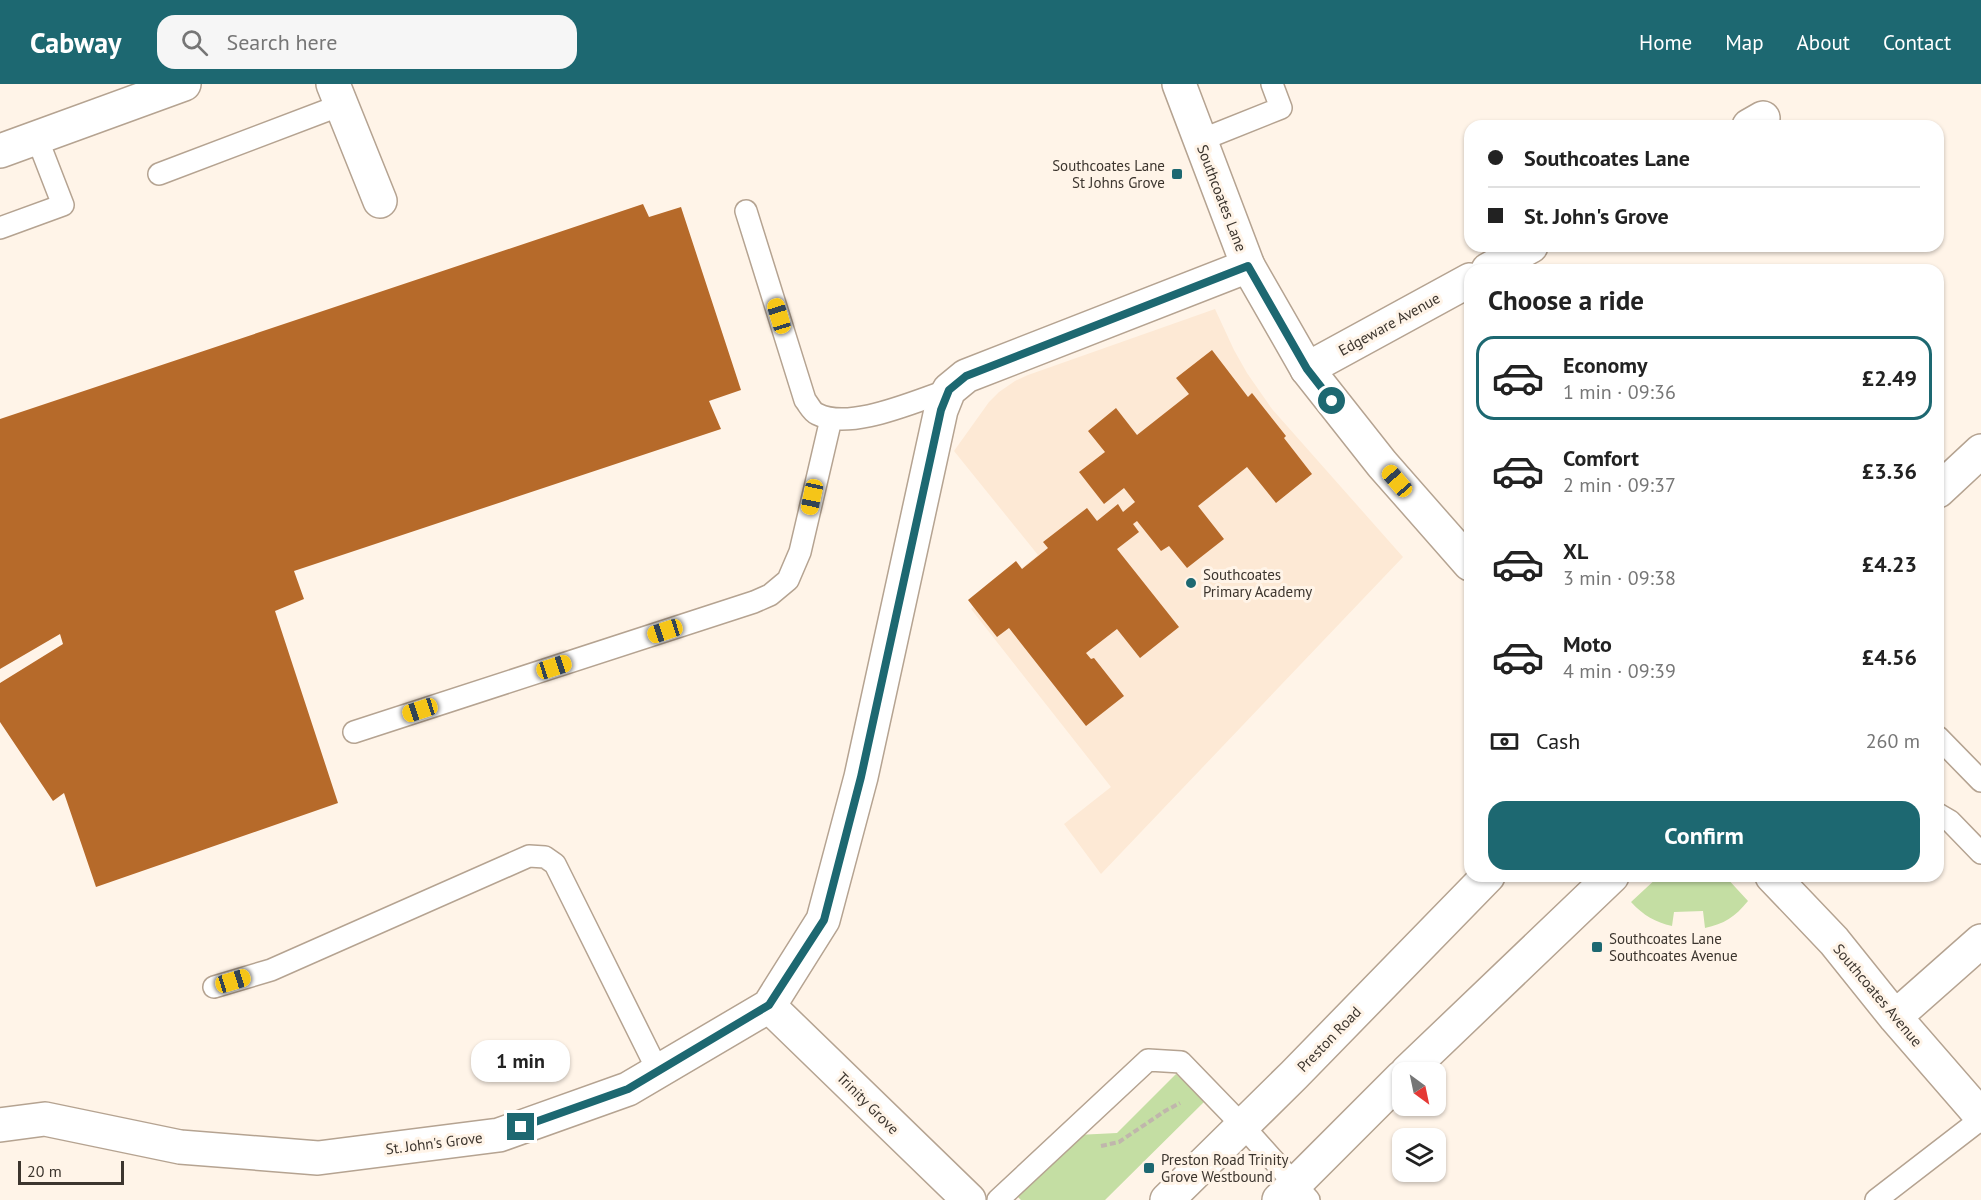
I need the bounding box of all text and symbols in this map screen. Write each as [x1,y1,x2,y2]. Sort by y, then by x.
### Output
search box [157,15,577,69]
text: Cabway [30,24,121,61]
icon: search [178,26,211,59]
text: Search here [226,28,337,56]
text: Home [1639,29,1692,56]
text: Map [1725,29,1764,56]
text: About [1797,29,1850,56]
text: Contact [1883,29,1951,56]
street label: Southcoates Lane [1193,142,1251,254]
text: Southcoates Lane [1524,144,1690,172]
place label: Southcoates Lane St Johns Grove [1052,156,1165,192]
marker: Southcoates Lane St Johns Grove [1170,167,1184,181]
text: St. John's Grove [1524,202,1669,230]
text: Choose a ride [1488,283,1644,317]
street label: Edgeware Avenue [1335,288,1443,360]
car [765,296,793,336]
icon: car [1491,351,1545,405]
text: Economy [1563,351,1647,379]
text: £2.49 [1862,364,1917,392]
text: 1 min · 09:36 [1563,379,1676,405]
route start [1318,387,1345,414]
icon: car [1491,444,1545,498]
text: Comfort [1563,444,1639,472]
text: £3.36 [1862,457,1917,485]
car [1378,462,1416,500]
text: 2 min · 09:37 [1563,472,1676,498]
car [799,478,825,516]
icon: car [1491,537,1545,591]
text: XL [1563,537,1588,565]
text: £4.23 [1862,550,1917,578]
place label: Southcoates Primary Academy [1203,565,1312,601]
text: 3 min · 09:38 [1563,565,1676,591]
marker: Southcoates Primary Academy [1184,576,1198,590]
car [645,617,685,645]
icon: car [1491,630,1545,684]
text: Moto [1563,630,1612,658]
text: £4.56 [1862,643,1917,671]
car [534,653,574,681]
text: 4 min · 09:39 [1563,658,1676,684]
car [400,696,440,724]
icon: cash [1488,725,1521,758]
text: Cash [1536,727,1580,755]
text: 260 m [1866,728,1920,754]
button: Confirm [1488,801,1920,870]
place label: Southcoates Lane Southcoates Avenue [1609,929,1738,965]
marker: Southcoates Lane Southcoates Avenue [1590,940,1604,954]
street label: Southcoates Avenue [1829,940,1927,1050]
car [213,967,253,995]
street label: Preston Road [1293,1002,1365,1076]
callout: 1 min [472,1040,570,1082]
text: 1 min [496,1048,545,1074]
north arrow [1392,1062,1446,1116]
map controls [1392,1062,1446,1182]
street label: Trinity Grove [833,1068,903,1138]
route end [507,1113,534,1140]
street label: St. John's Grove [384,1128,484,1158]
button: layers [1392,1128,1446,1182]
place label: Preston Road Trinity Grove Westbound [1161,1150,1289,1186]
scale bar [18,1158,124,1186]
text: 20 m [27,1161,62,1181]
marker: Preston Road Trinity Grove Westbound [1142,1161,1156,1175]

